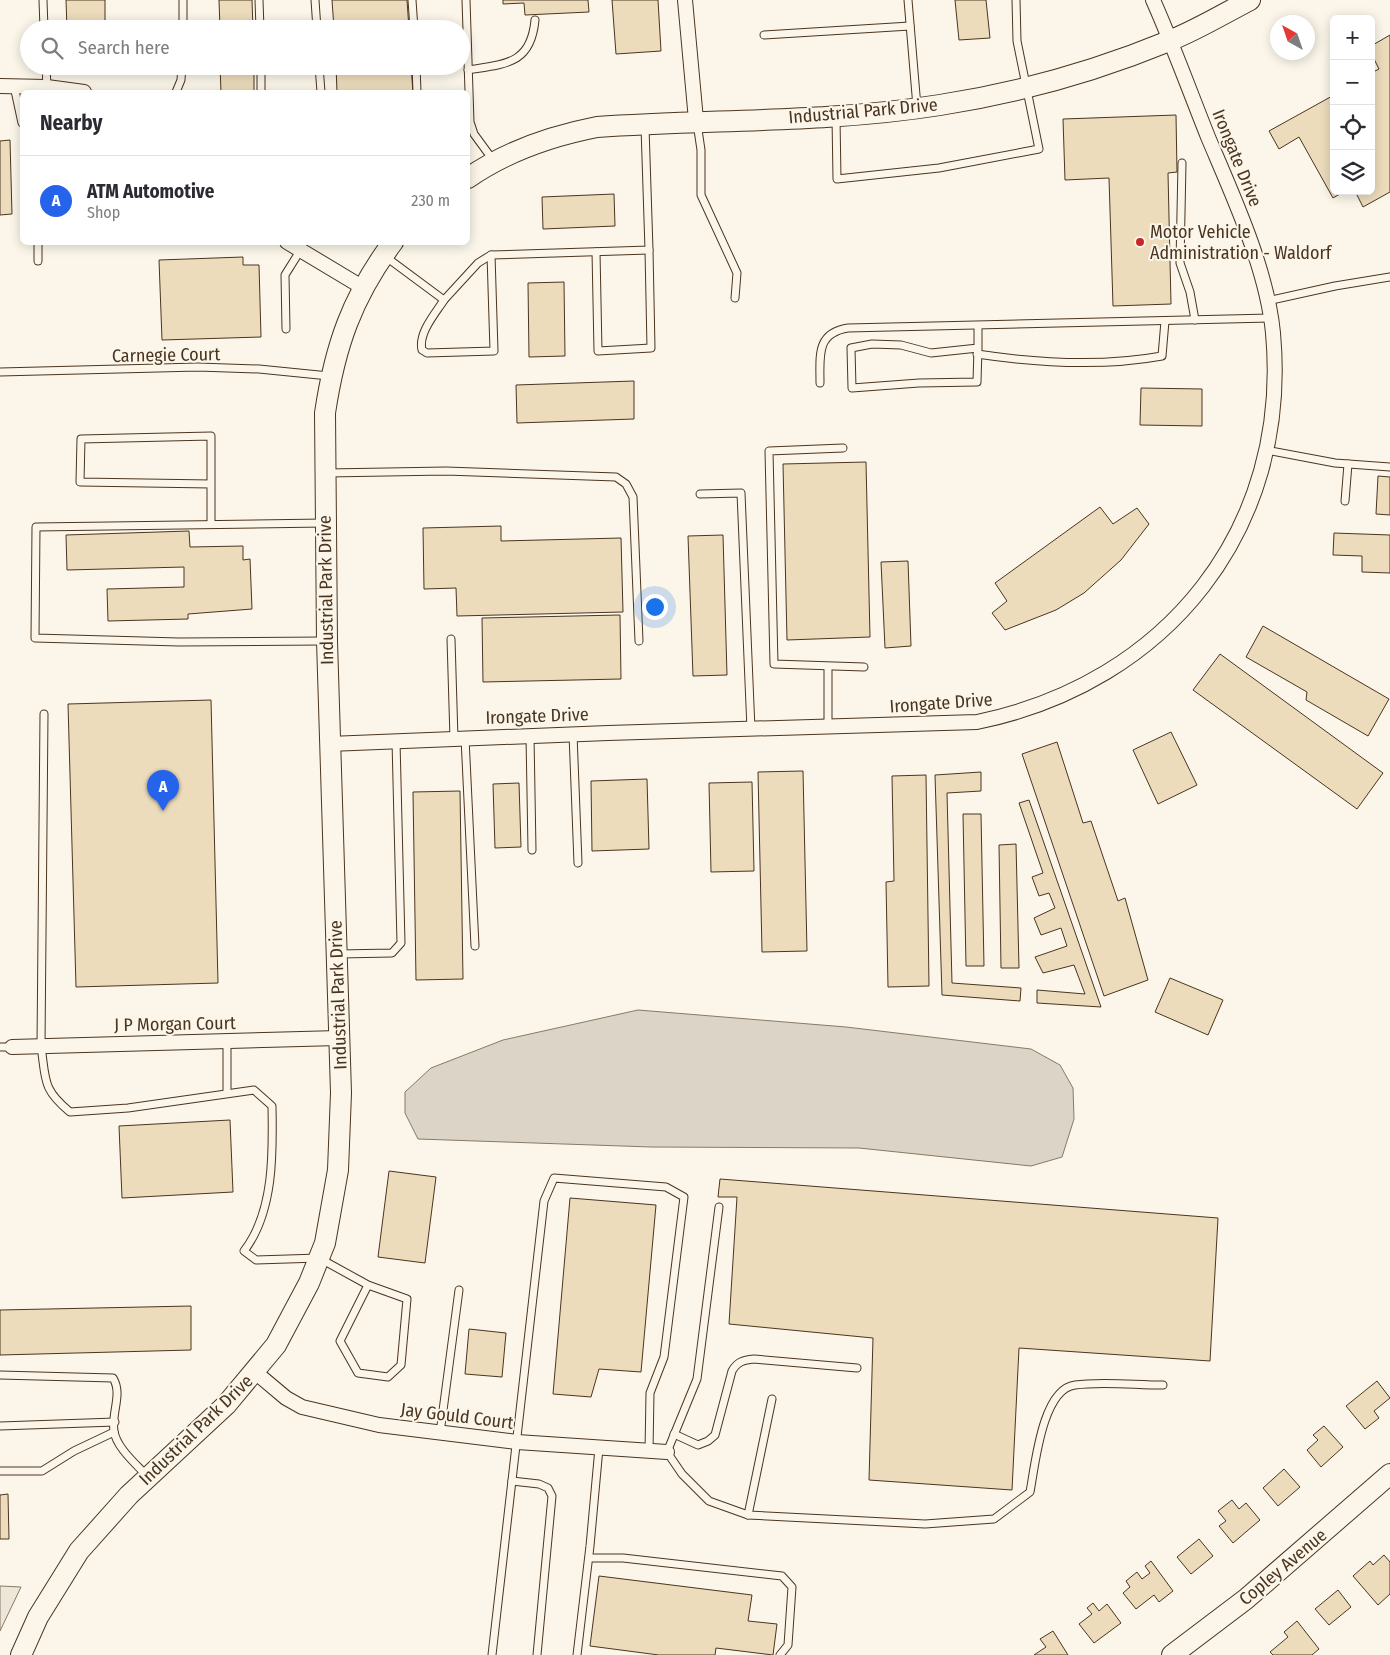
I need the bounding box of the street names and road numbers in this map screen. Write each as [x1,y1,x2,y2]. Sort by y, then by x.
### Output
street label: Industrial Park Drive [788,94,939,128]
street label: Irongate Drive [1207,106,1267,210]
street label: Carnegie Court [112,343,220,367]
street label: Industrial Park Drive [314,515,338,665]
street label: Irongate Drive [889,688,993,718]
street label: Irongate Drive [485,703,589,729]
street label: Industrial Park Drive [324,920,352,1070]
street label: J P Morgan Court [114,1012,236,1036]
street label: Industrial Park Drive [135,1370,258,1490]
street label: Jay Gould Court [399,1398,515,1434]
street label: Copley Avenue [1235,1524,1331,1610]

